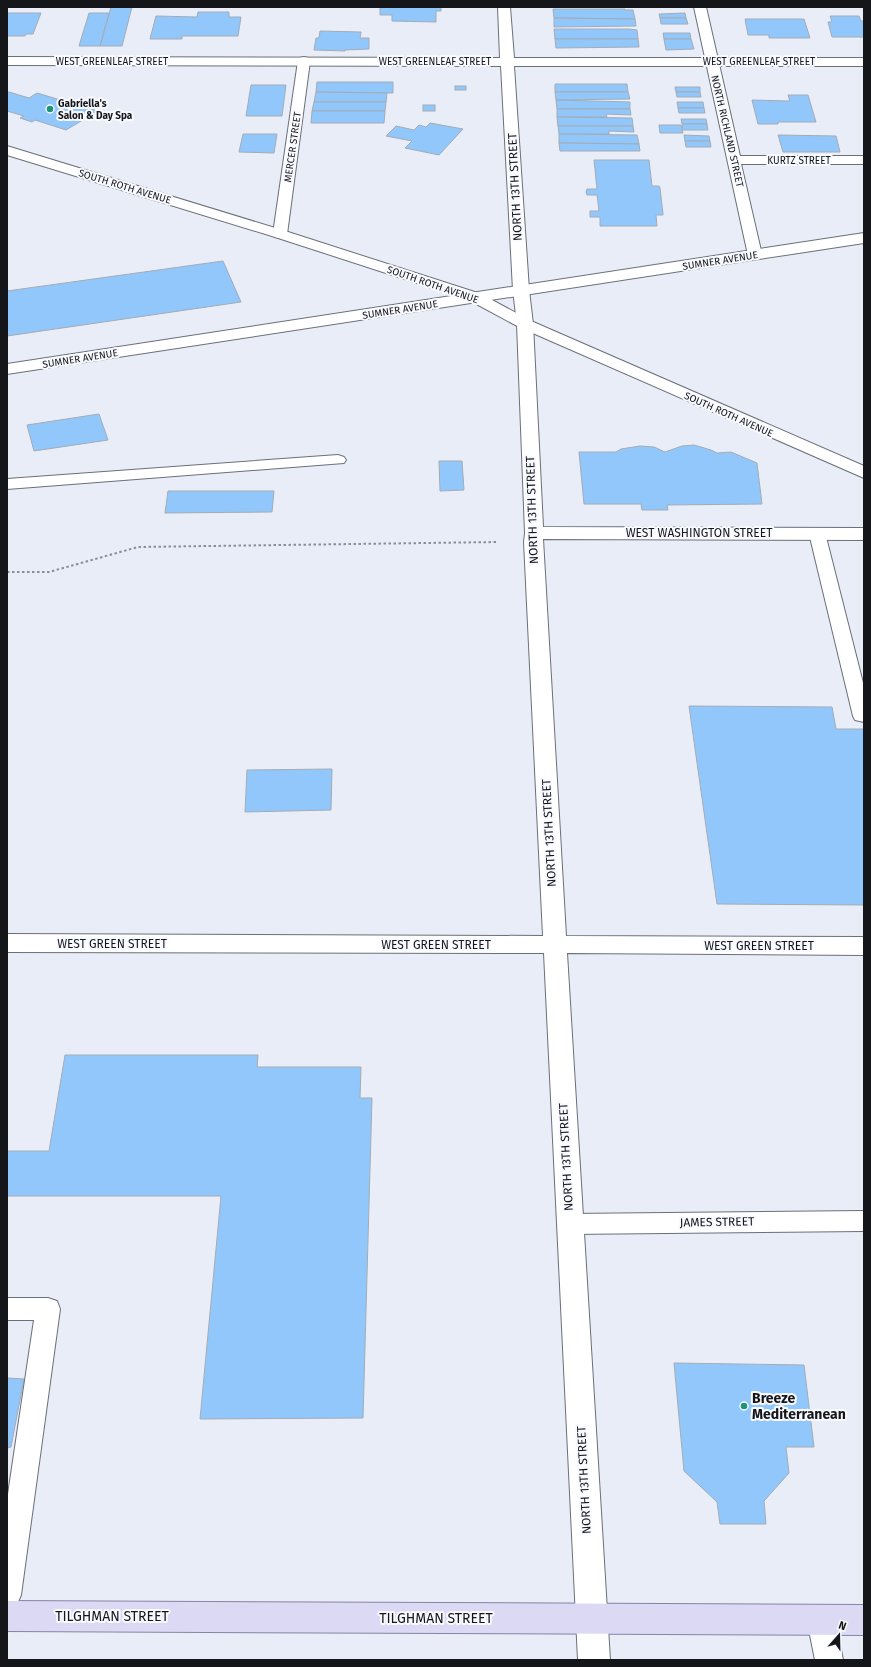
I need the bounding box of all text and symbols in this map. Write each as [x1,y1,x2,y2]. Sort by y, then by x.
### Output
street label: WEST GREENLEAF STREET [56,56,169,68]
street label: WEST GREENLEAF STREET [379,56,492,68]
street label: WEST GREENLEAF STREET [703,56,816,68]
street label: NORTH RICHLAND STREET [708,74,746,189]
place label: Gabriella's Salon & Day Spa [58,98,133,122]
marker: Gabriella's Salon & Day Spa [45,104,55,114]
street label: MERCER STREET [282,110,304,183]
street label: NORTH 13TH STREET [505,132,525,241]
street label: KURTZ STREET [767,155,832,167]
street label: SOUTH ROTH AVENUE [77,167,172,207]
street label: SUMNER AVENUE [682,249,759,273]
street label: SOUTH ROTH AVENUE [385,264,480,306]
street label: SUMNER AVENUE [362,298,439,322]
street label: SUMNER AVENUE [42,347,119,371]
street label: SOUTH ROTH AVENUE [682,390,775,440]
street label: NORTH 13TH STREET [523,455,541,564]
street label: WEST WASHINGTON STREET [626,526,773,540]
street label: NORTH 13TH STREET [539,778,559,887]
street label: WEST GREEN STREET [57,937,168,951]
street label: WEST GREEN STREET [381,938,492,952]
street label: WEST GREEN STREET [704,939,815,953]
street label: NORTH 13TH STREET [556,1102,576,1211]
street label: JAMES STREET [680,1214,755,1230]
place label: Breeze Mediterranean [752,1390,846,1423]
marker: Breeze Mediterranean [739,1401,749,1411]
street label: NORTH 13TH STREET [574,1425,594,1534]
street label: TILGHMAN STREET [55,1608,170,1625]
street label: TILGHMAN STREET [379,1610,494,1627]
north arrow [819,1615,859,1655]
text: N [837,1619,848,1633]

